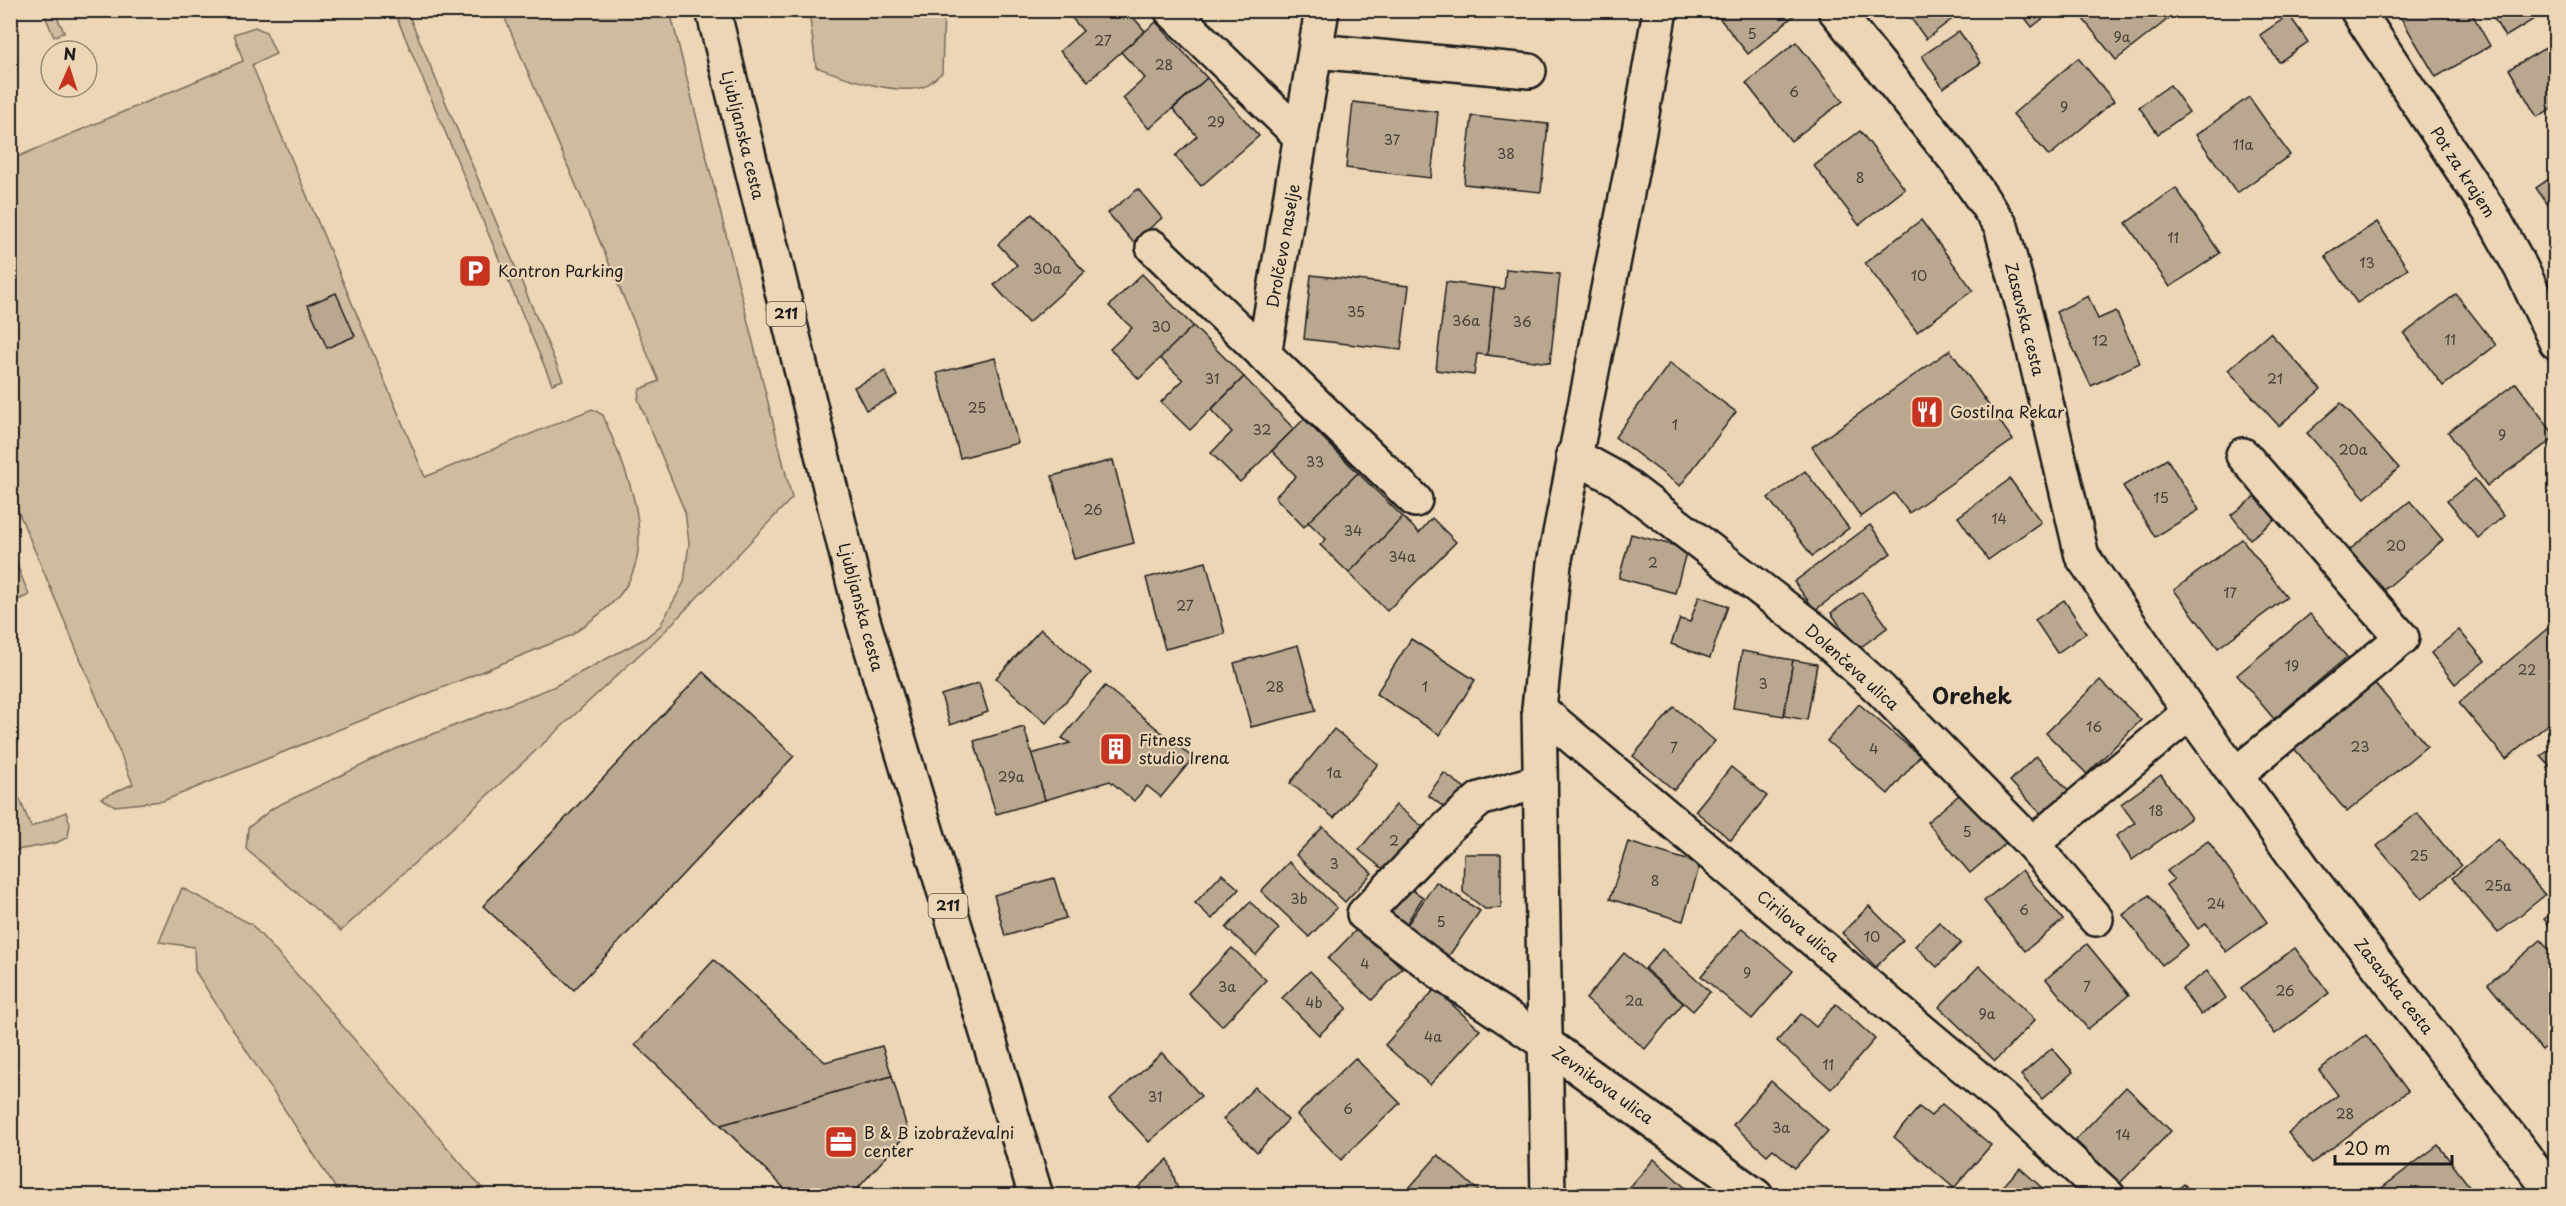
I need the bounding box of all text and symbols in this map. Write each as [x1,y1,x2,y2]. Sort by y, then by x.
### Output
house number: 5 [1747,23,1757,44]
house number: 9a [2114,26,2131,47]
house number: 27 [1094,30,1112,51]
north arrow [39,39,99,99]
text: N [63,41,77,65]
house number: 28 [1155,54,1173,75]
street label: Ljubljanska cesta [716,68,772,202]
house number: 6 [1789,81,1799,102]
house number: 9 [2060,96,2068,117]
house number: 29 [1207,111,1225,132]
street label: Pot za krajem [2425,121,2502,222]
house number: 37 [1384,129,1401,150]
house number: 11a [2233,134,2254,155]
house number: 38 [1497,143,1515,164]
house number: 8 [1856,167,1864,188]
street label: Drolčevo naselje [1259,182,1305,310]
house number: 11 [2167,227,2179,248]
house number: 13 [2359,252,2375,273]
parking icon: Kontron Parking [457,253,493,289]
place label: Kontron Parking [498,258,624,282]
house number: 30a [1033,258,1061,279]
street label: Zasavska cesta [2000,259,2052,378]
house number: 10 [1911,265,1927,286]
house number: 35 [1347,301,1365,322]
road number: 211 [766,302,806,326]
house number: 36a [1452,310,1480,331]
house number: 36 [1512,311,1532,332]
house number: 30 [1151,316,1171,337]
house number: 11 [2444,329,2456,350]
house number: 12 [2092,330,2108,351]
house number: 31 [1205,368,1219,389]
house number: 21 [2267,368,2283,389]
restaurant icon: Gostilna Rekar [1909,394,1945,430]
house number: 25 [968,397,986,418]
place label: Gostilna Rekar [1950,399,2065,423]
house number: 1 [1672,414,1678,435]
house number: 32 [1253,419,1271,440]
house number: 9 [2498,424,2506,445]
house number: 20a [2339,439,2368,460]
house number: 33 [1306,451,1324,472]
house number: 15 [2153,487,2169,508]
house number: 26 [1083,499,1103,520]
house number: 14 [1991,508,2007,529]
house number: 34 [1344,520,1362,541]
house number: 20 [2386,535,2406,556]
street label: Ljubljanska cesta [833,540,891,674]
house number: 34a [1388,546,1416,567]
house number: 2 [1648,552,1658,573]
house number: 17 [2223,582,2237,603]
house number: 27 [1176,595,1194,616]
street label: Dolenčeva ulica [1800,617,1905,715]
house number: 19 [2285,655,2299,676]
house number: 22 [2518,659,2536,680]
house number: 3 [1758,673,1768,694]
house number: 28 [1266,676,1284,697]
house number: 1 [1422,676,1428,697]
district label: Orehek [1932,678,2013,711]
house number: 16 [2086,716,2102,737]
place label: Fitness studio Irena [1139,727,1229,769]
building icon: Fitness studio Irena [1098,731,1134,767]
house number: 23 [2351,736,2369,757]
house number: 7 [1670,737,1678,758]
house number: 4 [1869,738,1879,759]
house number: 1a [1327,762,1342,783]
house number: 29a [998,766,1025,787]
house number: 18 [2148,800,2164,821]
house number: 5 [1962,821,1972,842]
house number: 2 [1389,830,1399,851]
house number: 25 [2410,845,2428,866]
house number: 3 [1329,853,1339,874]
house number: 8 [1651,870,1659,891]
house number: 25a [2484,875,2512,896]
street label: Cirilova ulica [1752,884,1845,967]
house number: 3b [1290,888,1308,909]
house number: 24 [2207,893,2225,914]
road number: 211 [928,894,968,918]
house number: 6 [2019,899,2029,920]
house number: 5 [1436,911,1446,932]
house number: 10 [1864,926,1880,947]
street label: Zasavska cesta [2349,932,2440,1039]
house number: 4 [1360,953,1370,974]
house number: 9 [1743,962,1751,983]
house number: 3a [1218,976,1236,997]
house number: 7 [2083,976,2091,997]
house number: 26 [2275,980,2295,1001]
house number: 2a [1625,990,1643,1011]
house number: 4b [1305,992,1323,1013]
house number: 9a [1979,1003,1996,1024]
house number: 4a [1424,1026,1442,1047]
street label: Zevnikova ulica [1548,1039,1659,1129]
house number: 11 [1822,1054,1834,1075]
house number: 31 [1148,1086,1162,1107]
house number: 6 [1343,1098,1353,1119]
house number: 28 [2336,1103,2354,1124]
house number: 3a [1772,1117,1790,1138]
place label: B & B izobraževalni center [864,1120,1014,1162]
office icon: B & B izobraževalni center [823,1124,859,1160]
house number: 14 [2115,1124,2131,1145]
scale bar [2335,1128,2452,1166]
text: 20 m [2344,1134,2390,1161]

